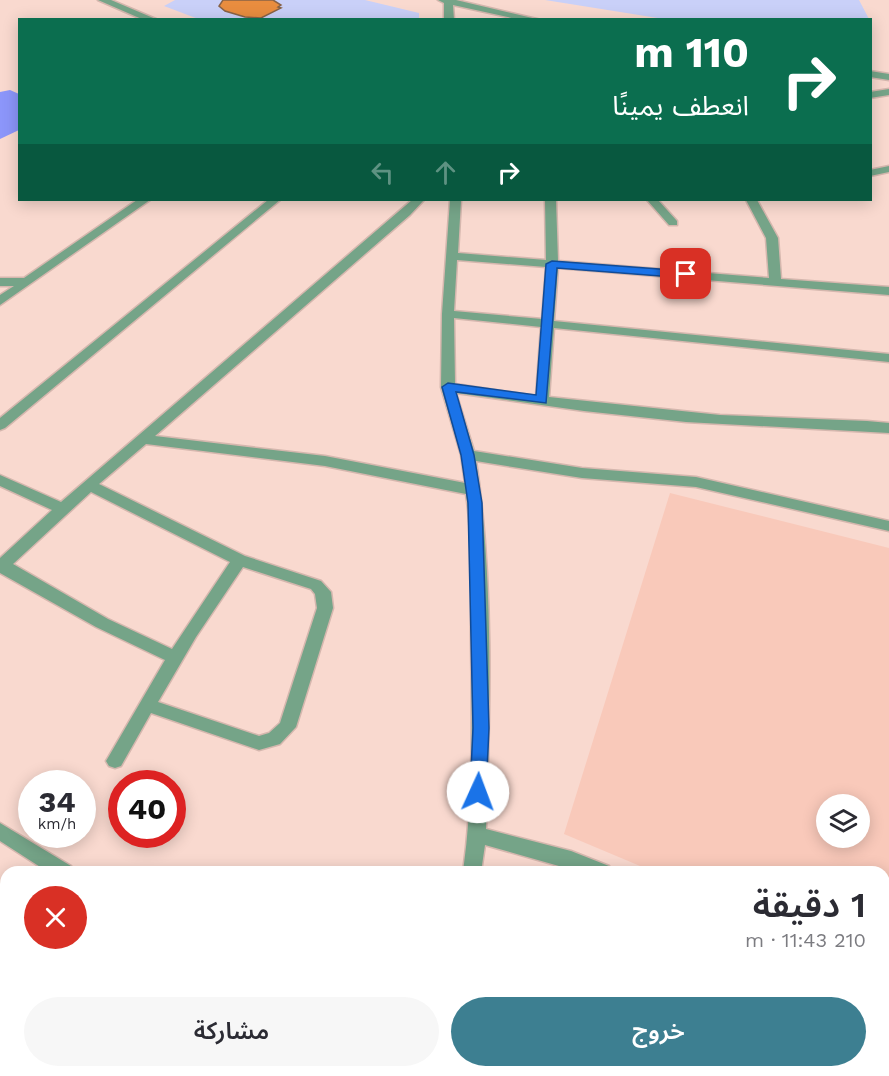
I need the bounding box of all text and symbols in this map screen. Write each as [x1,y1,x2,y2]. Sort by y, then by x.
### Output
text: 110 m [634,28,749,77]
icon: right [770,42,848,120]
text: انعطف يمينًا [612,90,749,122]
icon: left [366,156,399,189]
icon: ahead [429,156,462,189]
icon: right [492,156,525,189]
pin [660,248,711,299]
icon: arrive [669,257,702,290]
position arrow [446,760,510,824]
speed limit sign: 40 [108,770,186,848]
text: 34 [38,784,76,819]
map controls [816,794,870,848]
button: layers [816,794,870,848]
text: km/h [38,815,76,833]
text: 1 دقيقة [753,884,866,926]
button: close [24,886,87,949]
text: 210 m · 11:43 [745,928,866,952]
button: مشاركة [24,997,439,1066]
button: خروج [451,997,866,1066]

